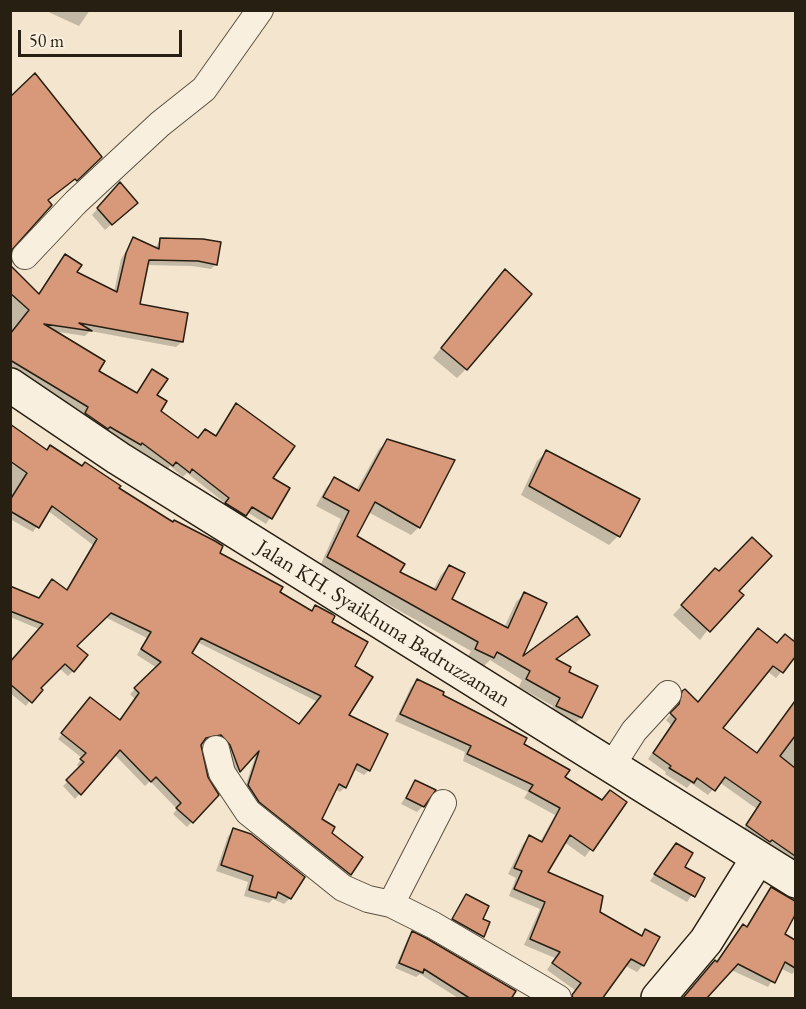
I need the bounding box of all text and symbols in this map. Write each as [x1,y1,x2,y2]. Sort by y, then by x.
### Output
scale bar [21,18,184,56]
text: 50 m [29,29,64,52]
street label: Jalan KH. Syaikhuna Badruzzaman [251,535,515,713]

